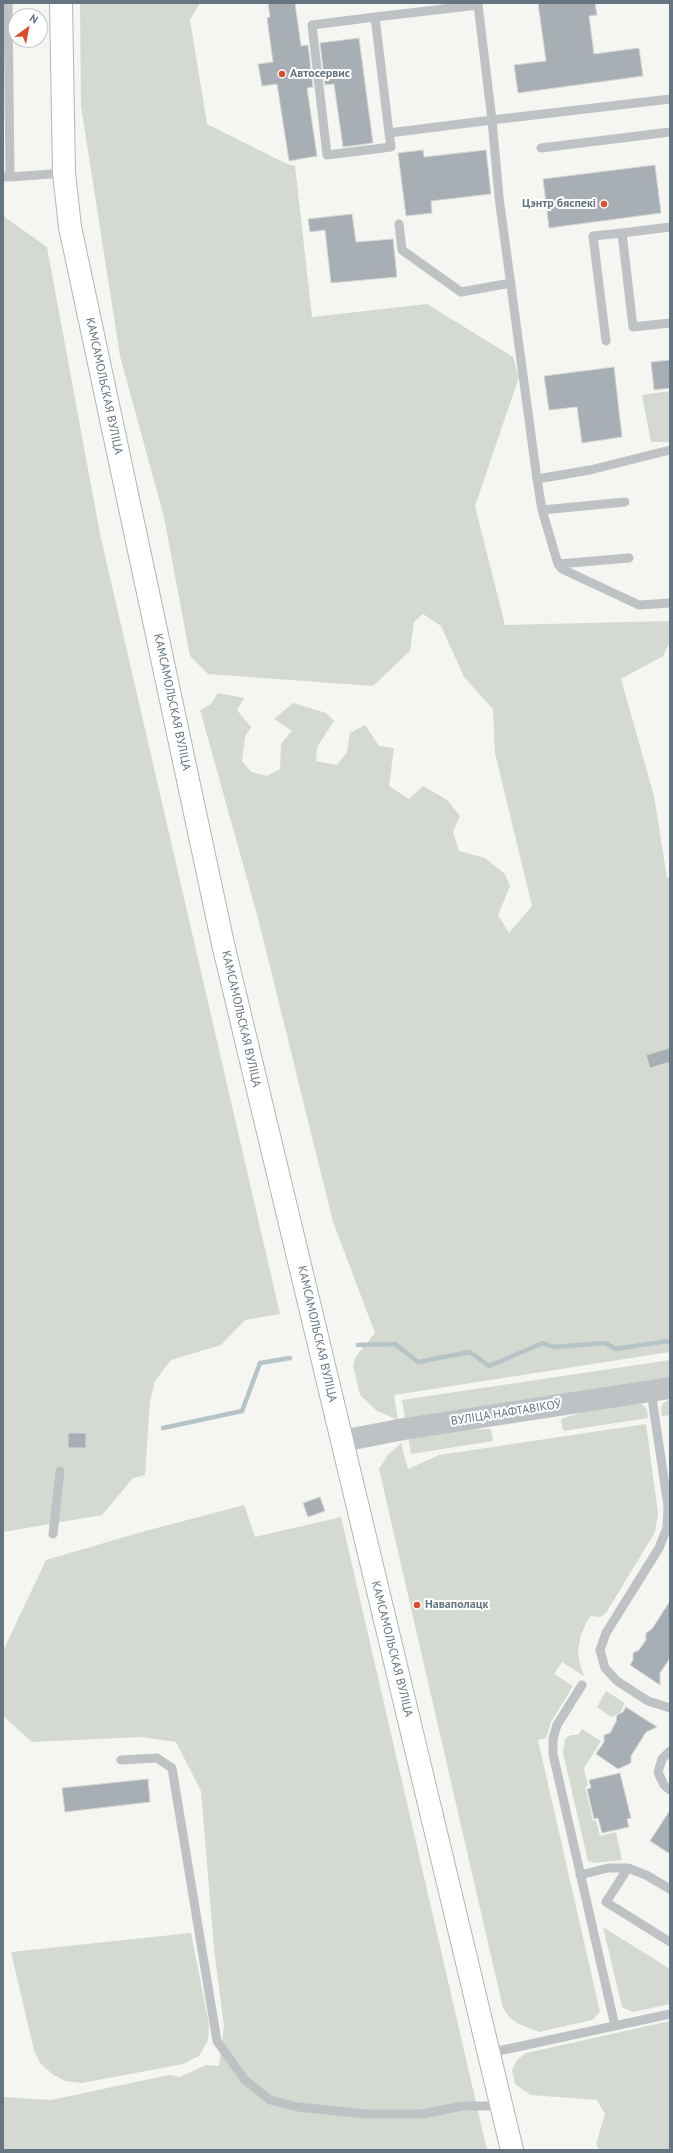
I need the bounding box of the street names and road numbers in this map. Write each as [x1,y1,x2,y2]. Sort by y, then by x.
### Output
street label: КАМСАМОЛЬСКАЯ ВУЛІЦА [82,316,126,456]
street label: КАМСАМОЛЬСКАЯ ВУЛІЦА [150,632,194,772]
street label: КАМСАМОЛЬСКАЯ ВУЛІЦА [218,949,264,1089]
street label: КАМСАМОЛЬСКАЯ ВУЛІЦА [294,1264,340,1404]
street label: ВУЛІЦА НАФТАВІКОЎ [450,1397,562,1429]
street label: КАМСАМОЛЬСКАЯ ВУЛІЦА [368,1579,416,1719]

